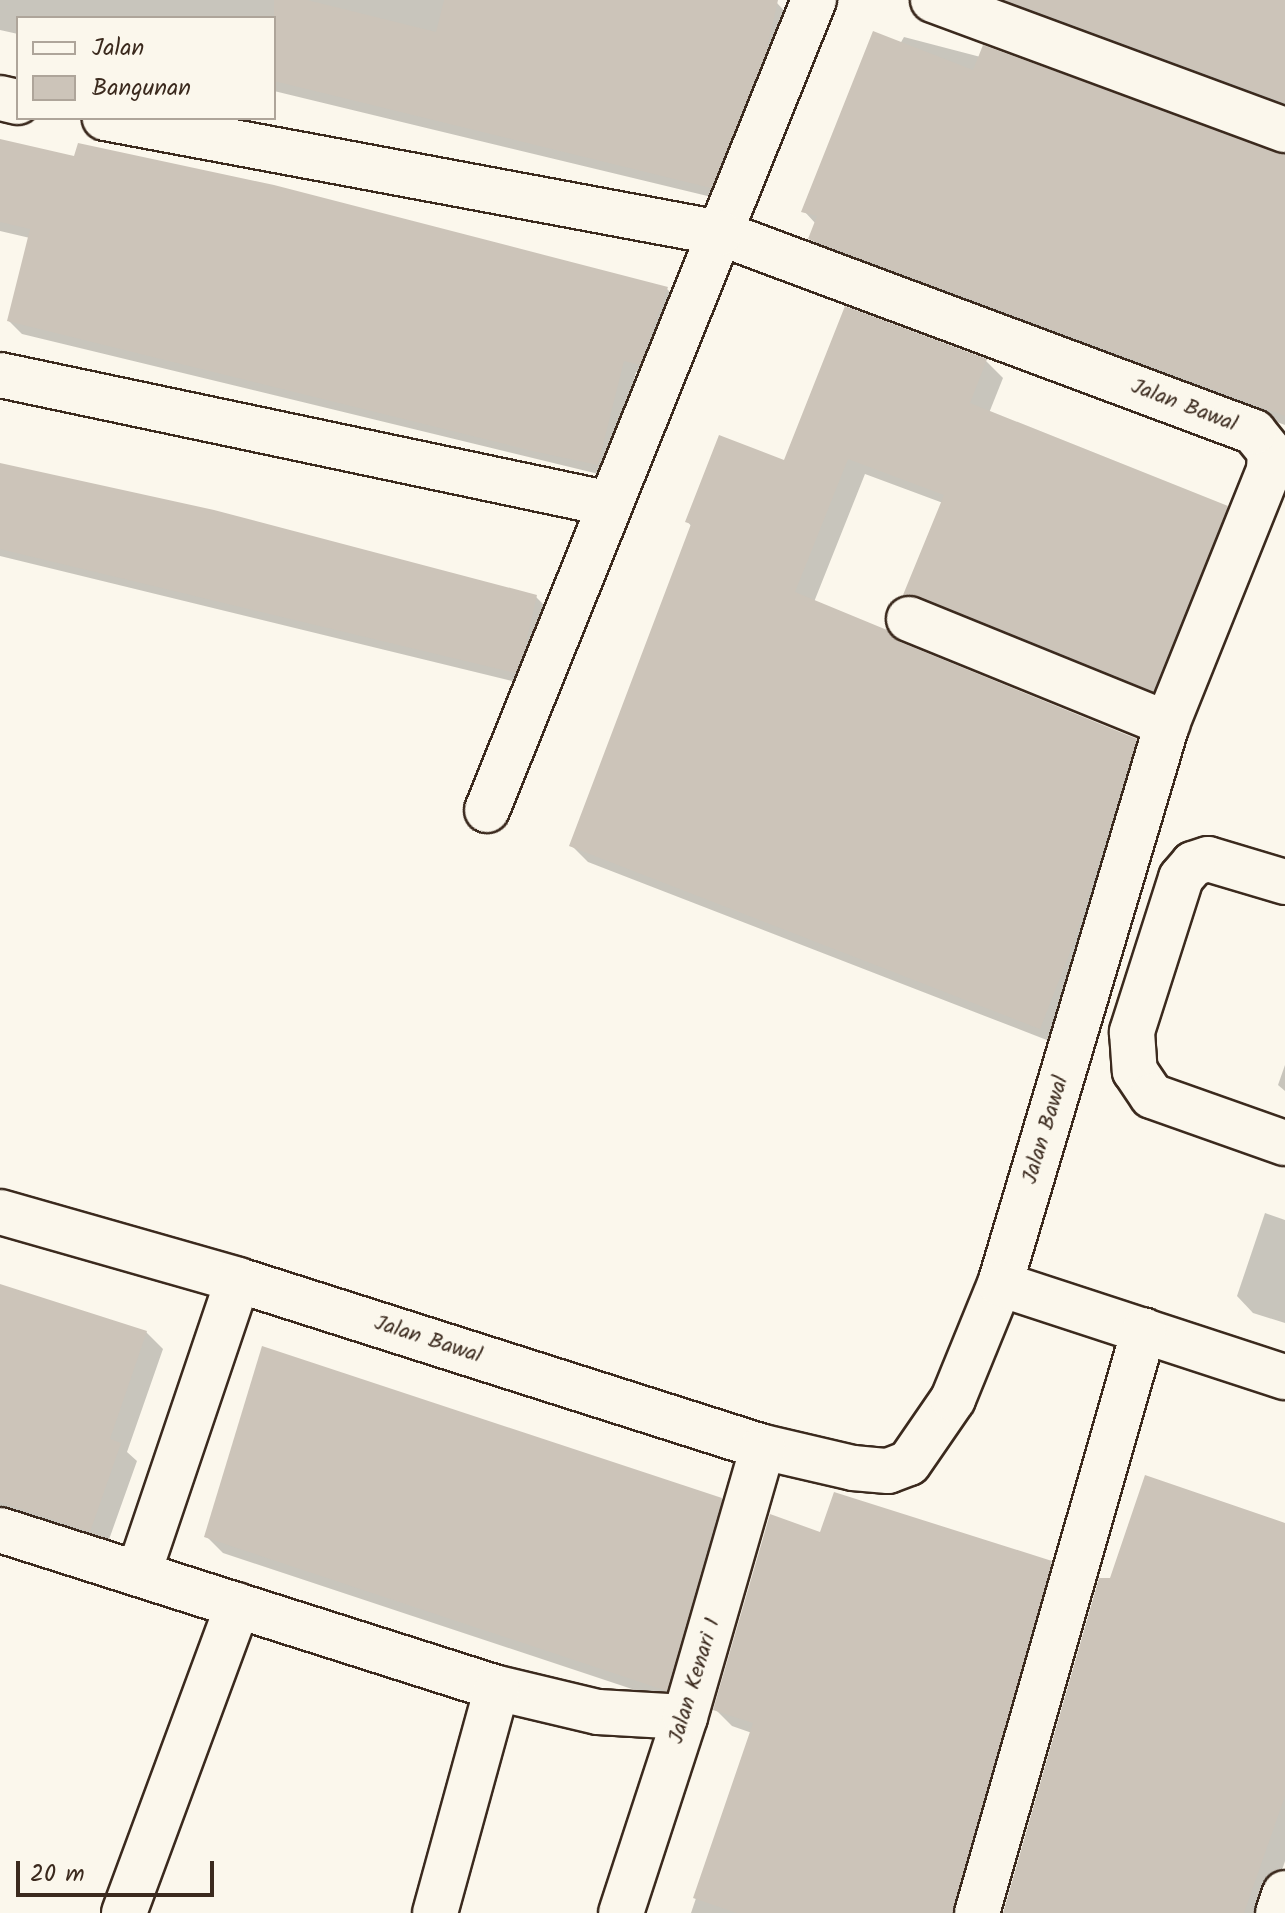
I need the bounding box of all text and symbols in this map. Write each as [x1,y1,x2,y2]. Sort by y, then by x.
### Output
legend [16,16,276,120]
text: Jalan [92,29,144,68]
text: Bangunan [92,69,191,108]
street label: Jalan Bawal [1127,374,1241,438]
street label: Jalan Bawal [1017,1073,1075,1187]
street label: Jalan Bawal [371,1310,485,1370]
street label: Jalan Kenari 1 [663,1615,727,1747]
scale bar [20,1845,218,1895]
text: 20 m [30,1855,85,1894]

